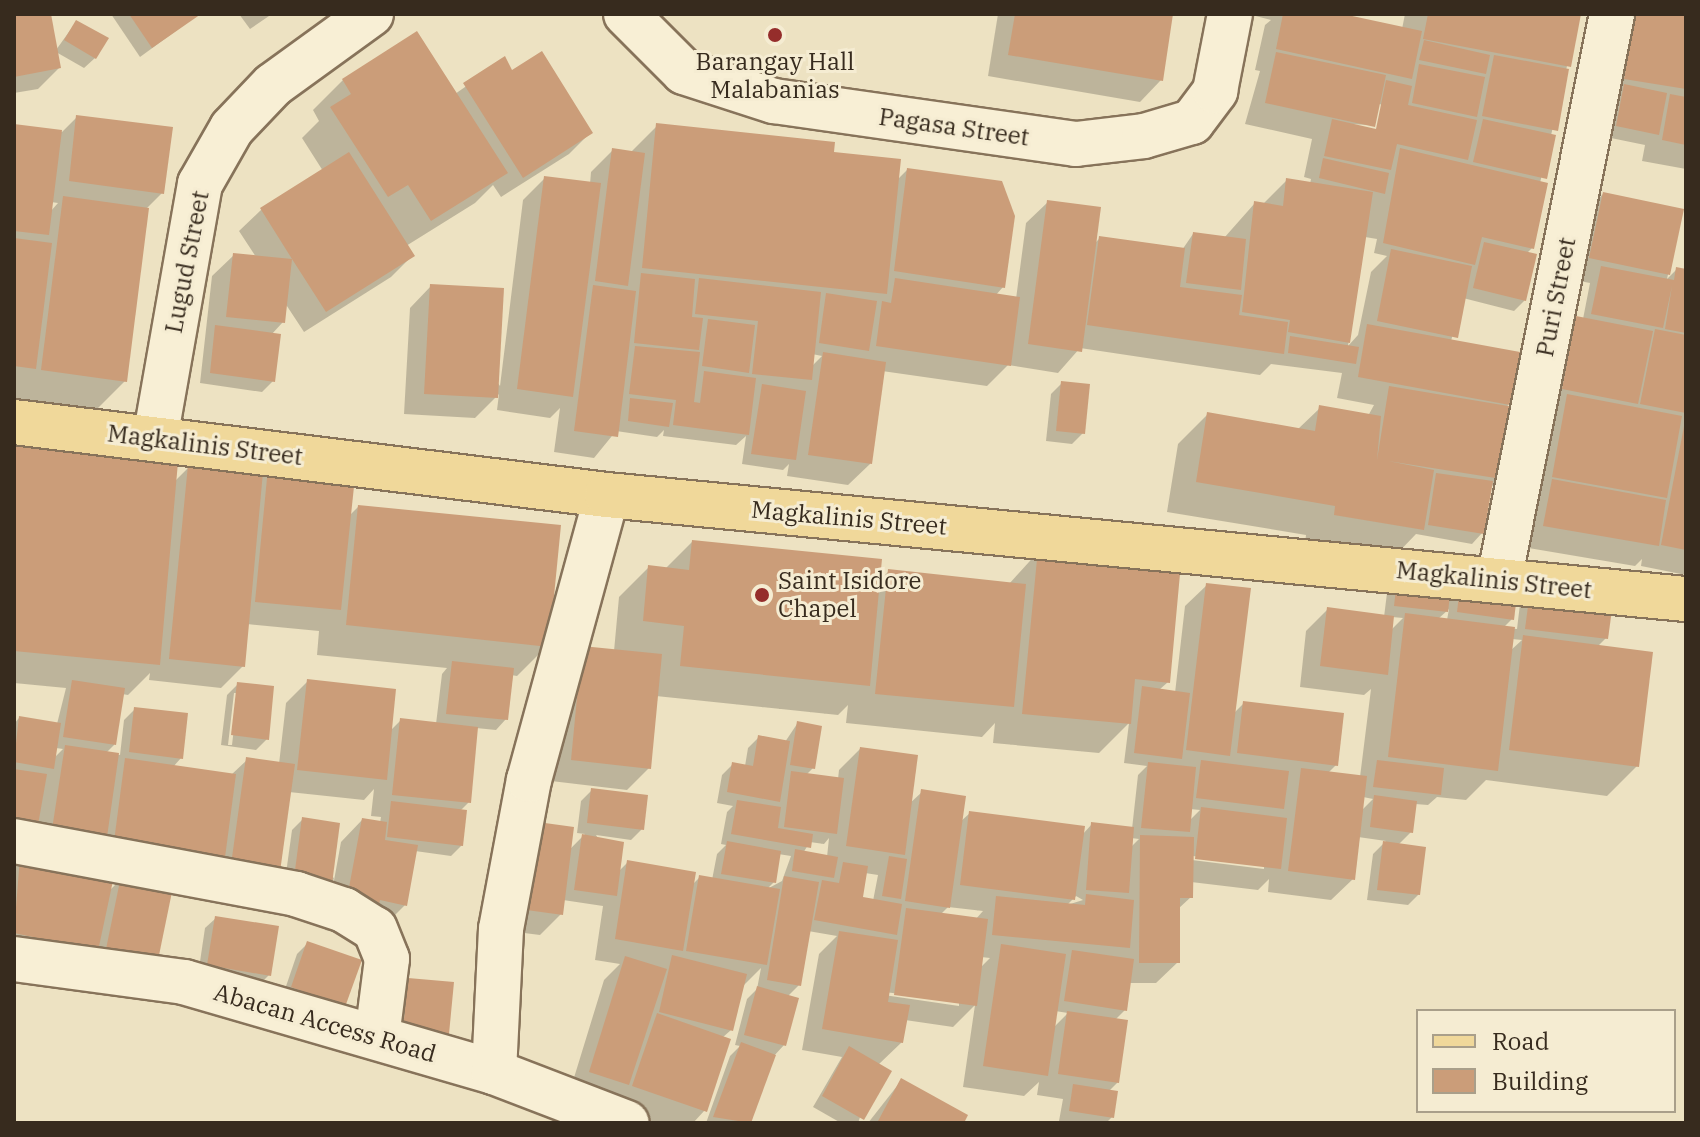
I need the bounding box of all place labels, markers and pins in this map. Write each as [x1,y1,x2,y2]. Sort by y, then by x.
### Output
marker: Barangay Hall Malabanias [766,26,784,44]
place label: Barangay Hall Malabanias [696,48,854,104]
place label: Saint Isidore Chapel [778,567,921,623]
marker: Saint Isidore Chapel [753,586,771,604]

